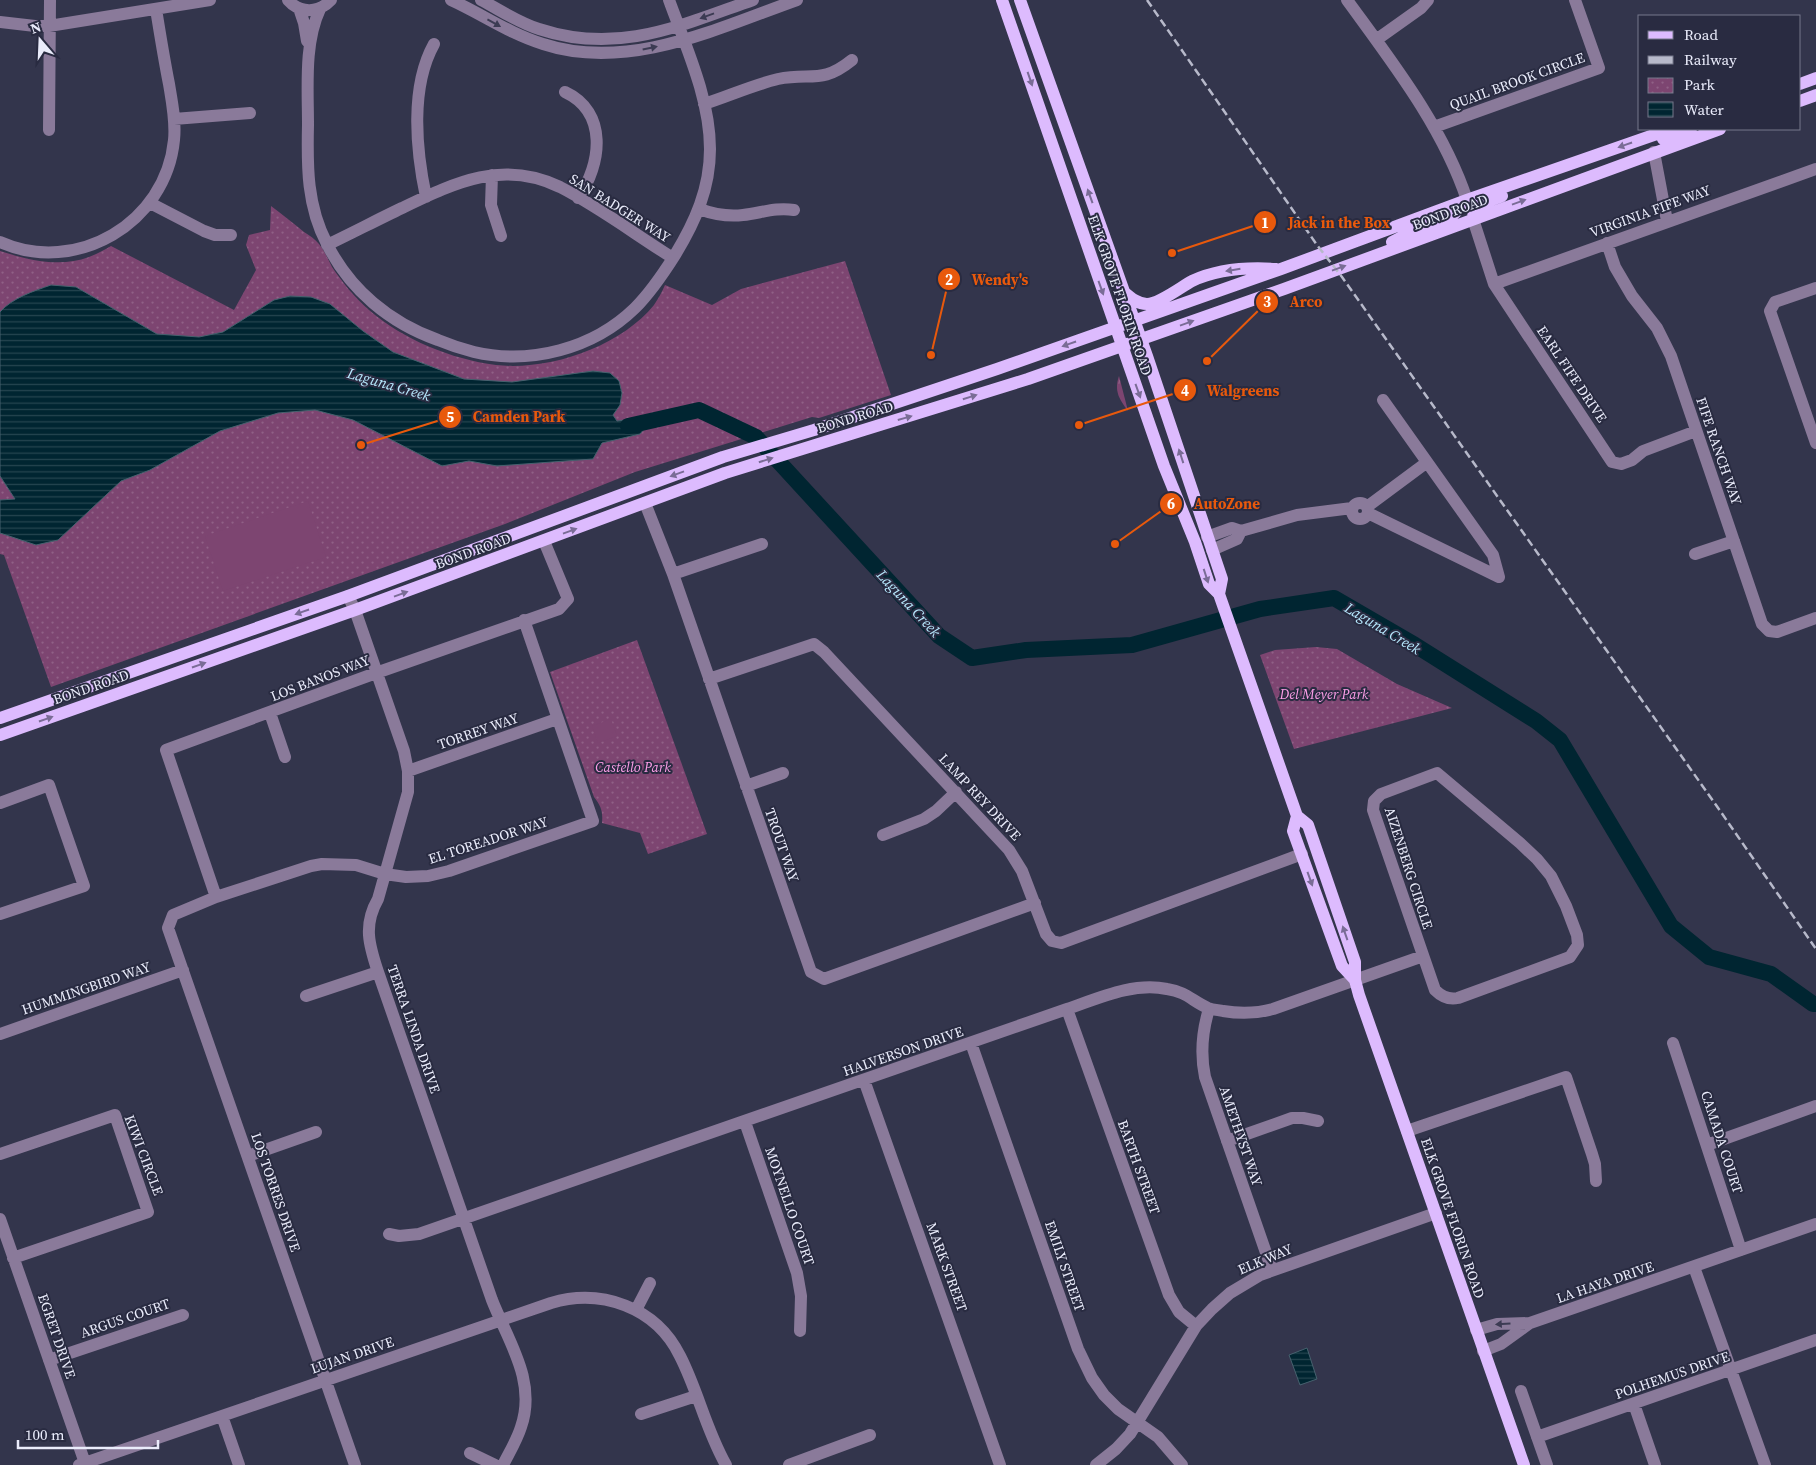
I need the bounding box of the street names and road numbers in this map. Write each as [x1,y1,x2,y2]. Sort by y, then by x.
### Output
street label: QUAIL BROOK CIRCLE [1447,47,1587,115]
street label: SAN BADGER WAY [566,169,675,247]
street label: VIRGINIA FIFE WAY [1587,180,1713,242]
street label: BOND ROAD [1410,189,1491,235]
street label: ELK GROVE FLORIN ROAD [1083,212,1157,378]
street label: EARL FIFE DRIVE [1532,322,1612,426]
street label: FIFE RANCH WAY [1691,394,1747,508]
street label: BOND ROAD [814,396,896,438]
street label: BOND ROAD [433,528,514,574]
street label: LOS BANOS WAY [268,650,373,706]
street label: BOND ROAD [50,665,132,709]
street label: TORREY WAY [435,708,521,754]
street label: LAMP REY DRIVE [934,749,1026,845]
street label: AIZENBERG CIRCLE [1380,804,1438,932]
street label: TROUT WAY [760,805,804,885]
street label: EL TOREADOR WAY [426,811,551,869]
street label: HUMMINGBIRD WAY [19,956,153,1019]
street label: TERRA LINDA DRIVE [383,962,445,1096]
street label: HALVERSON DRIVE [840,1021,966,1081]
street label: AMETHYST WAY [1214,1083,1268,1189]
street label: CAMADA COURT [1696,1088,1748,1196]
street label: KIWI CIRCLE [119,1112,169,1198]
street label: BARTH STREET [1113,1117,1165,1217]
street label: LOS TORRES DRIVE [246,1130,306,1254]
street label: ELK GROVE FLORIN ROAD [1416,1135,1490,1301]
street label: MOYNELLO COURT [760,1144,820,1268]
street label: EMILY STREET [1040,1218,1090,1315]
street label: MARK STREET [922,1220,973,1315]
street label: ELK WAY [1235,1239,1296,1279]
street label: LA HAYA DRIVE [1554,1256,1656,1308]
street label: EGRET DRIVE [33,1291,81,1381]
street label: ARGUS COURT [78,1293,173,1343]
street label: LUJAN DRIVE [308,1331,396,1379]
street label: POLHEMUS DRIVE [1612,1346,1732,1404]

